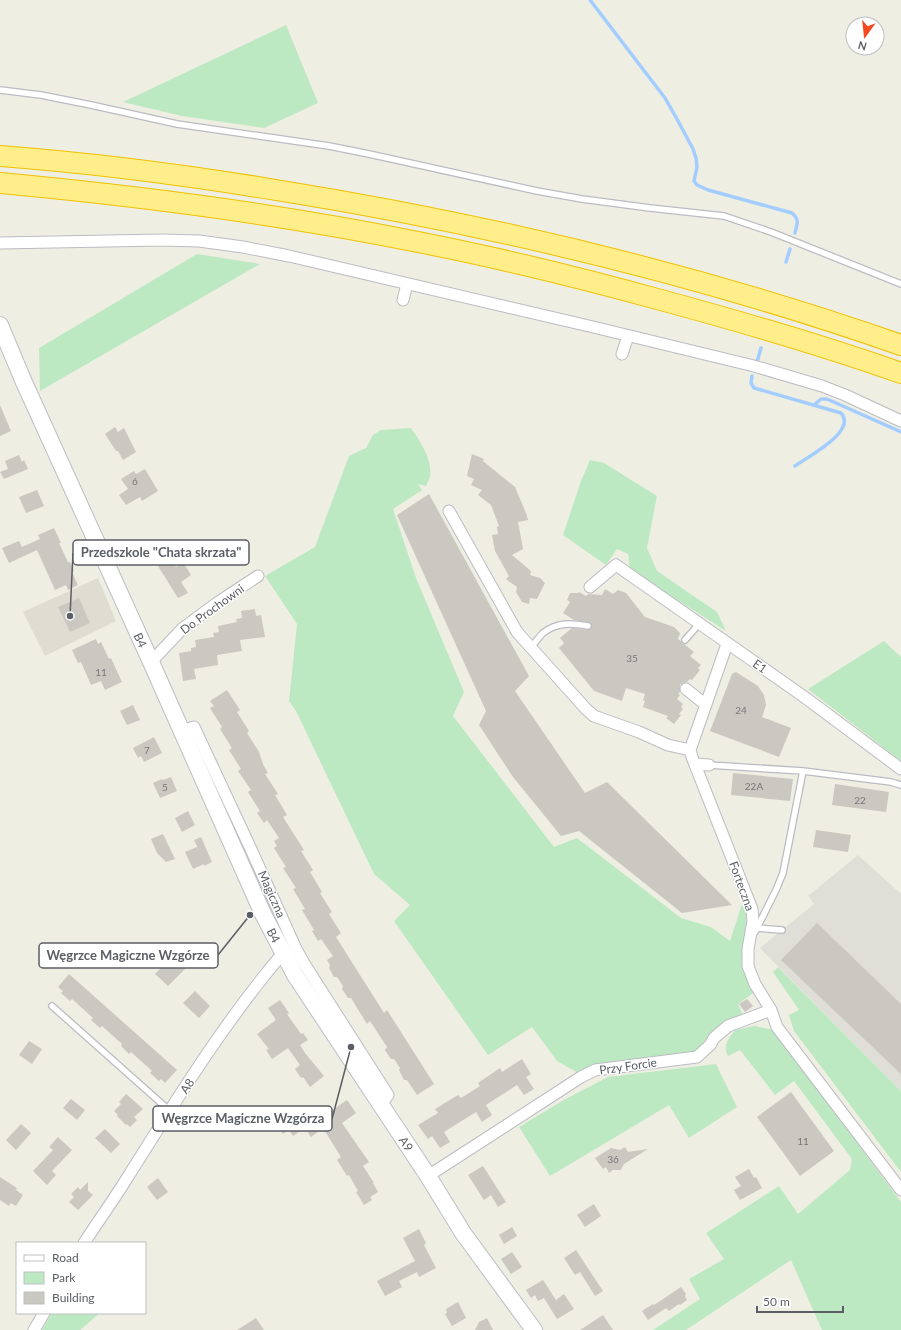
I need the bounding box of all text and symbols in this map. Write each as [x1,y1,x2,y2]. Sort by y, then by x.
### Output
north arrow [845,16,885,56]
text: N [857,39,868,54]
house number: 6 [132,475,138,487]
callout: Przedszkole "Chata skrzata" [73,540,249,565]
text: Przedszkole "Chata skrzata" [81,544,241,560]
street label: Do Prochowni [177,581,247,637]
street label: B4 [131,630,151,650]
house number: 35 [626,652,638,664]
street label: E1 [750,656,770,676]
house number: 11 [95,666,107,678]
house number: 24 [735,704,747,716]
house number: 7 [144,744,150,756]
house number: 22A [745,780,763,792]
house number: 5 [162,781,168,793]
house number: 22 [854,794,866,806]
street label: Forteczna [726,859,758,913]
street label: Magiczna [255,868,289,920]
street label: B4 [264,925,284,945]
callout: Węgrzce Magiczne Wzgórze [39,943,218,968]
text: Węgrzce Magiczne Wzgórze [46,947,210,963]
street label: Przy Forcie [598,1055,658,1077]
street label: A8 [177,1076,197,1096]
callout: Węgrzce Magiczne Wzgórza [153,1106,332,1131]
text: Węgrzce Magiczne Wzgórza [162,1110,324,1126]
street label: A9 [396,1133,417,1154]
house number: 11 [797,1135,809,1147]
house number: 36 [607,1153,619,1165]
legend [16,1242,146,1314]
text: Road [52,1250,79,1265]
text: Park [52,1270,76,1285]
scale bar [757,1288,843,1314]
text: Building [52,1290,95,1305]
text: 50 m [763,1294,790,1309]

